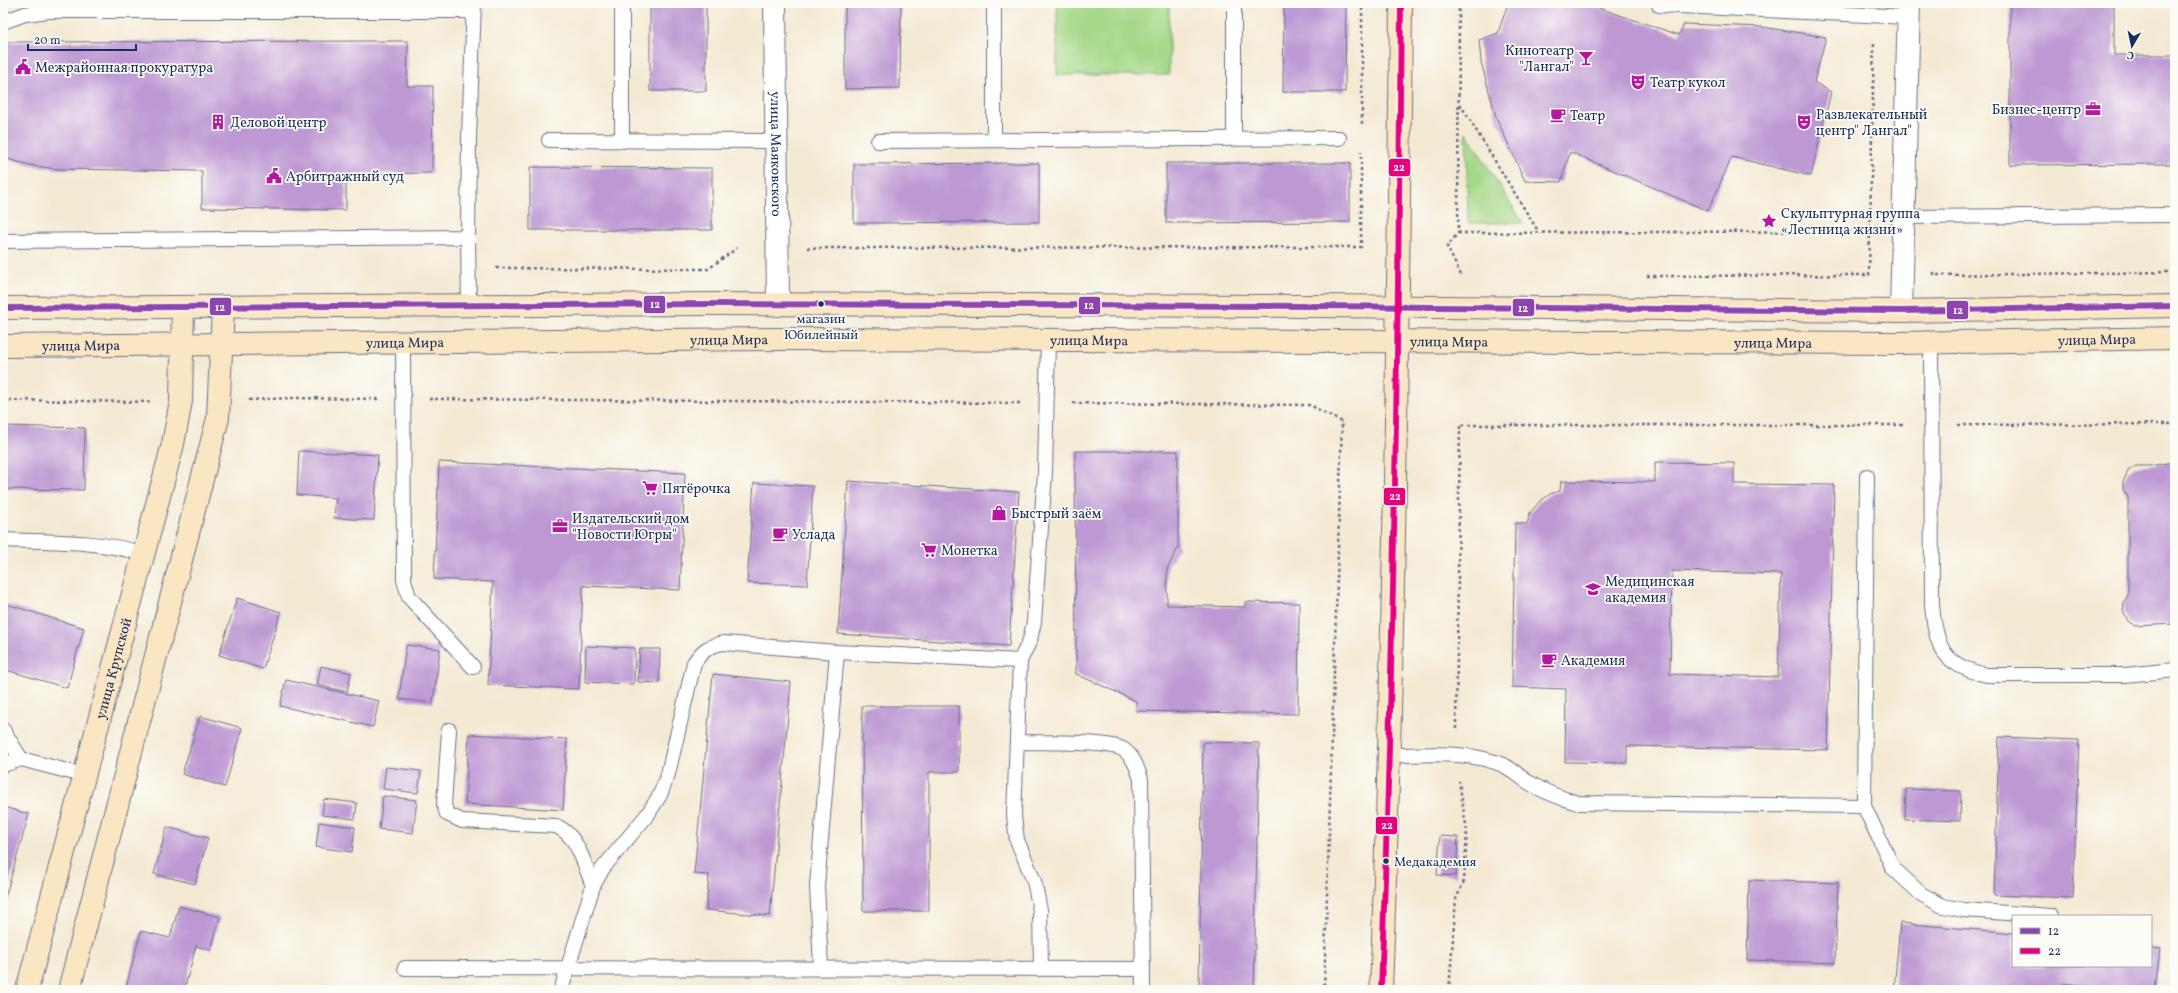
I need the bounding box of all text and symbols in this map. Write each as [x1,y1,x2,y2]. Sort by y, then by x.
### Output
scale bar [28,26,136,52]
north arrow [2112,26,2152,66]
text: 20 m [34,33,61,49]
place label: Кинотеатр "Лангал" [1505,42,1574,77]
text: С [2126,46,2135,62]
bar icon: Кинотеатр "Лангал" [1577,49,1595,67]
public building icon: Межрайонная прокуратура [14,58,32,76]
place label: Межрайонная прокуратура [35,59,213,78]
theatre icon: Театр кукол [1629,73,1647,91]
place label: Театр кукол [1650,74,1726,93]
street label: улица Маяковского [765,91,785,217]
office icon: Бизнес-центр [2084,100,2102,118]
place label: Бизнес-центр [1992,101,2081,120]
cafe icon: Театр [1549,106,1567,124]
place label: Развлекательный центр" Лангал" [1816,106,1928,141]
place label: Театр [1570,107,1605,126]
building icon: Деловой центр [209,113,227,131]
theatre icon: Развлекательный центр" Лангал" [1795,113,1813,131]
place label: Деловой центр [230,114,327,133]
line badge: 22 [1388,158,1411,177]
text: 22 [1393,161,1405,176]
public building icon: Арбитражный суд [265,167,283,185]
place label: Арбитражный суд [286,168,404,187]
place label: Скульптурная группа «Лестница жизни» [1781,205,1920,240]
place icon: Скульптурная группа «Лестница жизни» [1760,212,1778,230]
line badge: 12 [643,295,666,314]
line badge: 12 [1078,296,1101,315]
line badge: 12 [209,297,232,316]
text: 12 [650,298,660,313]
line badge: 12 [1512,298,1535,317]
marker: магазин Юбилейный [816,299,826,309]
text: 12 [1084,299,1094,314]
line badge: 12 [1946,300,1969,320]
text: 12 [215,301,225,316]
text: 12 [1518,302,1528,317]
text: 12 [1953,304,1963,319]
place label: магазин Юбилейный [784,311,858,345]
street label: улица Мира [690,331,768,351]
street label: улица Мира [2058,331,2136,351]
street label: улица Мира [1050,332,1128,351]
street label: улица Мира [1410,333,1488,353]
street label: улица Мира [366,334,444,354]
street label: улица Мира [1734,334,1812,354]
street label: улица Мира [42,337,120,357]
supermarket icon: Пятёрочка [641,479,659,497]
place label: Пятёрочка [662,480,731,499]
line badge: 22 [1383,487,1406,506]
text: 22 [1389,490,1401,505]
shop icon: Быстрый заём [990,504,1008,522]
place label: Быстрый заём [1011,505,1102,524]
place label: Издательский дом "Новости Югры" [572,510,690,545]
office icon: Издательский дом "Новости Югры" [551,517,569,535]
cafe icon: Услада [771,525,789,543]
place label: Услада [792,526,836,545]
supermarket icon: Монетка [920,541,938,559]
place label: Монетка [941,542,998,561]
place label: Медицинская академия [1605,573,1695,608]
school or university icon: Медицинская академия [1584,580,1602,598]
street label: улица Крупской [92,615,137,722]
cafe icon: Академия [1540,651,1558,669]
place label: Академия [1561,652,1625,671]
line badge: 22 [1375,816,1398,835]
text: 22 [1381,819,1393,834]
place label: Медакадемия [1394,854,1477,872]
marker: Медакадемия [1381,856,1391,866]
legend [2012,915,2152,967]
text: 12 [2048,924,2059,940]
text: 22 [2048,944,2061,960]

